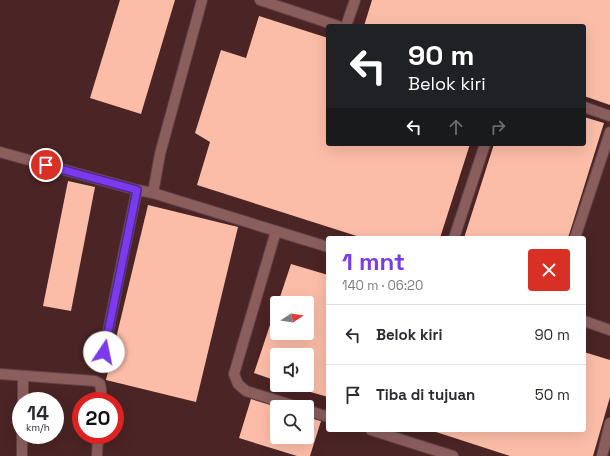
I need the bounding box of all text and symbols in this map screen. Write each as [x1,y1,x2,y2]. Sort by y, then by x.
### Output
text: 90 m [408,37,474,73]
icon: left [342,40,394,92]
text: Belok kiri [408,72,486,95]
icon: left [403,116,425,138]
icon: ahead [445,116,467,138]
icon: right [487,116,509,138]
pin [29,148,63,182]
icon: arrive [35,154,57,176]
text: 1 mnt [342,246,405,277]
button: close [528,249,570,291]
text: 140 m · 06:20 [342,277,423,294]
north arrow [270,296,314,340]
map controls [270,296,314,444]
icon: left [342,324,364,346]
text: Belok kiri [376,325,442,344]
text: 90 m [534,325,570,344]
position arrow [83,331,125,373]
button: sound [270,348,314,392]
icon: arrive [342,384,364,406]
text: Tiba di tujuan [376,385,475,404]
text: 50 m [535,385,570,404]
speed limit sign: 20 [72,392,124,444]
text: 14 [27,400,49,426]
button: search [270,400,314,444]
text: km/h [26,421,50,434]

